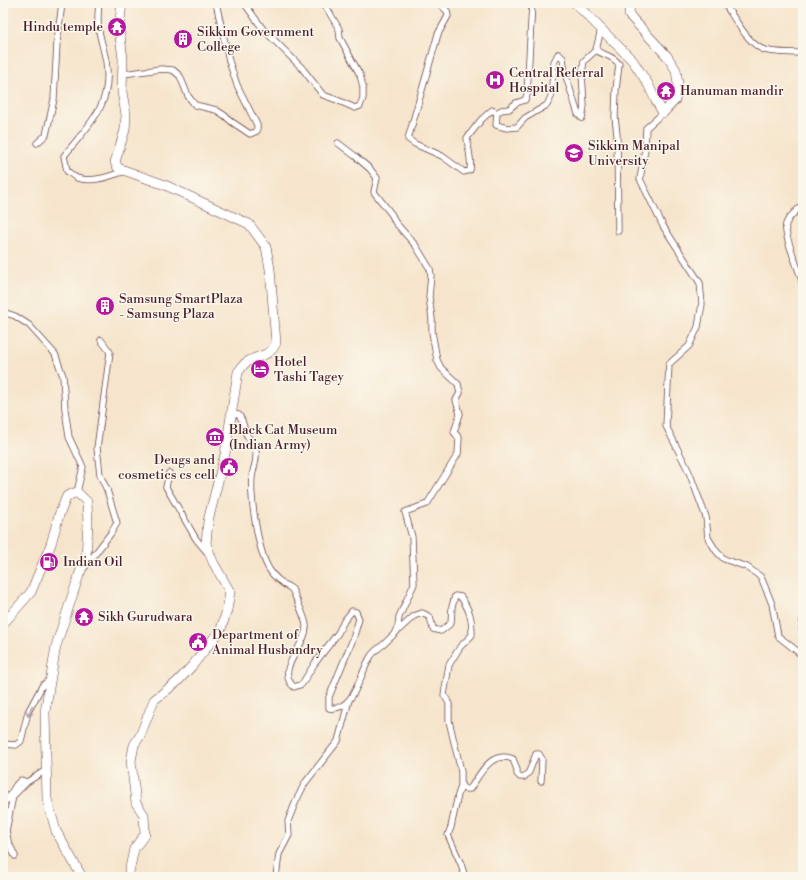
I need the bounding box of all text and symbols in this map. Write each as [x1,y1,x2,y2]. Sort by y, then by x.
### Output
temple icon: Hindu temple [106,16,128,38]
place label: Hindu temple [23,19,103,35]
place label: Sikkim Government College [197,24,314,55]
building icon: Sikkim Government College [172,28,194,50]
place label: Central Referral Hospital [509,65,604,96]
hospital icon: Central Referral Hospital [484,69,506,91]
temple icon: Hanuman mandir [655,80,677,102]
place label: Hanuman mandir [680,83,784,99]
place label: Sikkim Manipal University [588,138,680,169]
school or university icon: Sikkim Manipal University [563,142,585,164]
place label: Samsung SmartPlaza - Samsung Plaza [119,291,243,322]
building icon: Samsung SmartPlaza - Samsung Plaza [94,295,116,317]
place label: Hotel Tashi Tagey [274,354,344,385]
hotel icon: Hotel Tashi Tagey [249,358,271,380]
place label: Black Cat Museum (Indian Army) [228,422,338,453]
museum icon: Black Cat Museum (Indian Army) [204,426,226,448]
place label: Deugs and cosmetics cs cell [118,452,216,483]
public building icon: Deugs and cosmetics cs cell [218,456,240,478]
fuel station icon: Indian Oil [38,551,60,573]
place label: Indian Oil [63,554,123,570]
temple icon: Sikh Gurudwara [73,606,95,628]
place label: Sikh Gurudwara [98,609,193,625]
place label: Department of Animal Husbandry [211,627,323,658]
public building icon: Department of Animal Husbandry [187,631,209,653]
one-way arrow [25,705,33,717]

